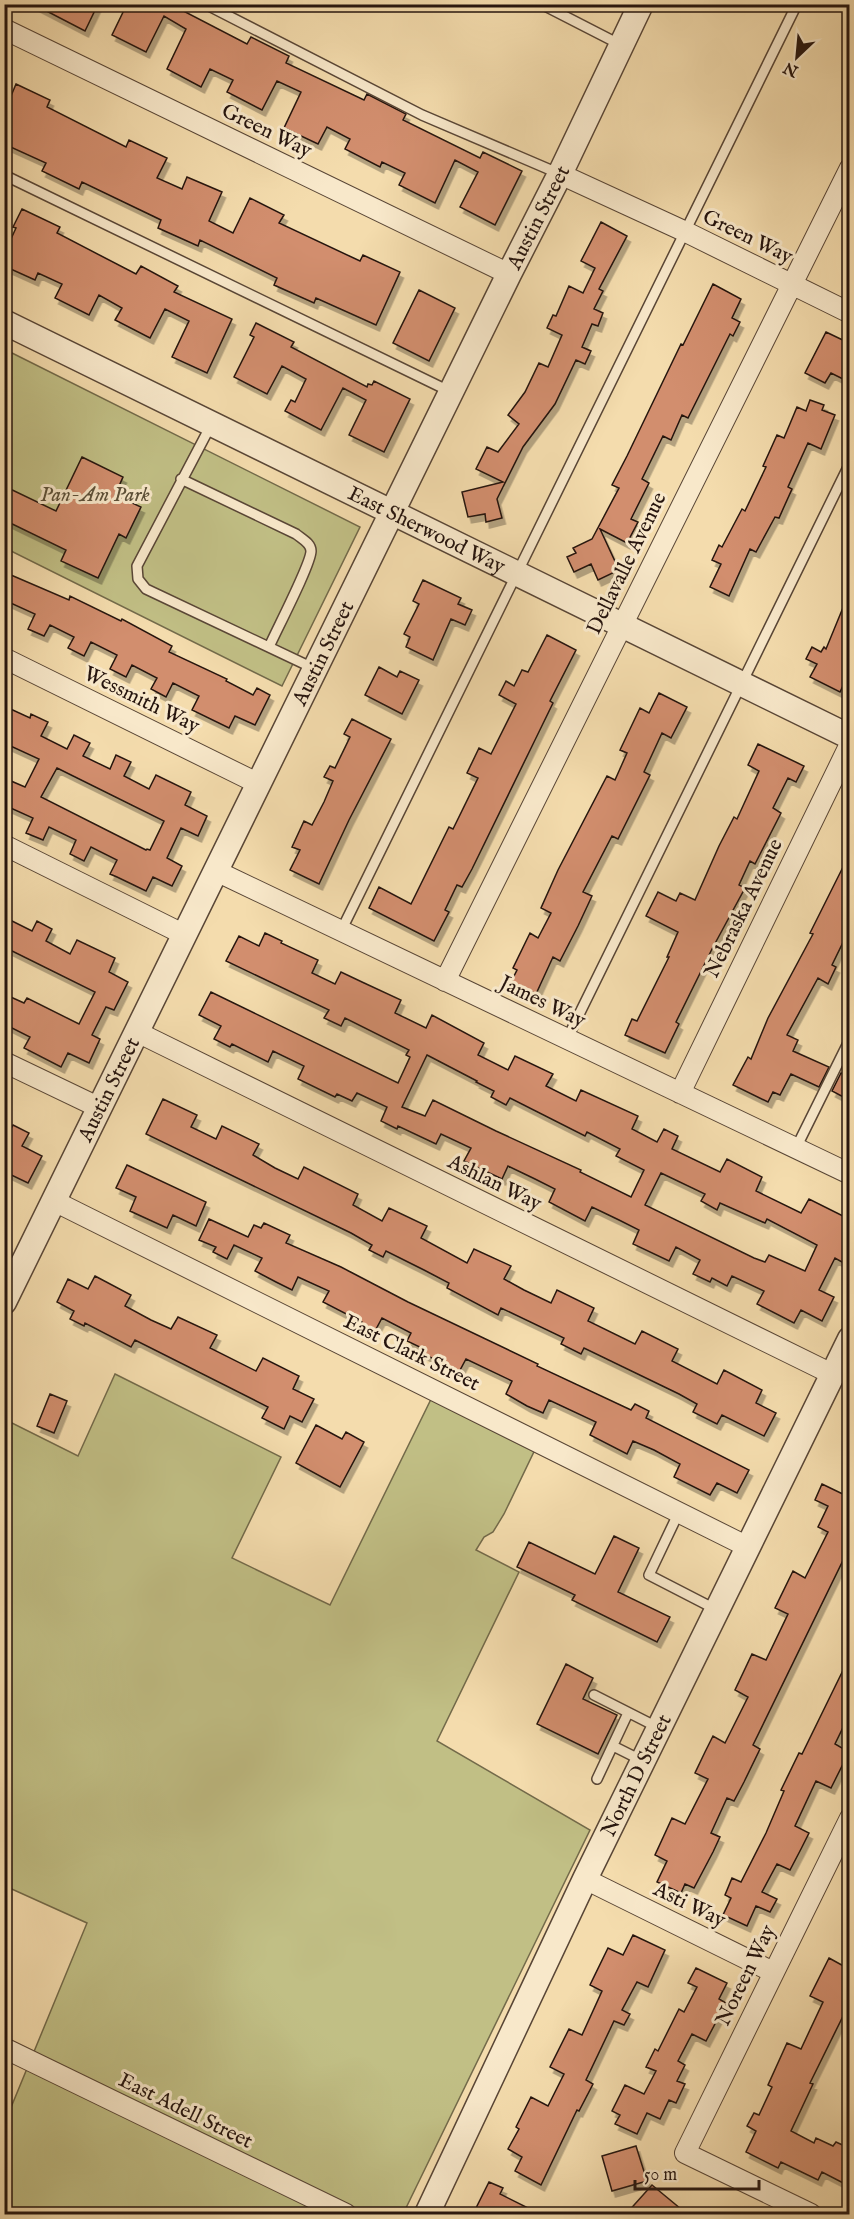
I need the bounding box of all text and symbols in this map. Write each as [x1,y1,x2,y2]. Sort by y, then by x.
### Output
north arrow [767,27,827,87]
text: N [781,57,803,81]
street label: Green Way [217,98,317,165]
street label: Austin Street [501,162,577,275]
street label: Green Way [698,204,798,271]
street label: East Sherwood Way [343,481,510,581]
park label: Pan-Am Park [40,482,150,509]
street label: Dellavalle Avenue [581,488,674,639]
street label: Austin Street [287,597,361,711]
street label: Wessmith Way [79,661,204,740]
street label: Nebraska Avenue [699,834,790,983]
street label: James Way [493,969,591,1035]
street label: Austin Street [72,1033,147,1148]
street label: Ashlan Way [442,1149,546,1218]
street label: East Clark Street [339,1309,484,1398]
street label: North D Street [596,1710,679,1842]
street label: Asti Way [648,1876,730,1935]
street label: Noreen Way [710,1920,783,2031]
street label: East Adell Street [114,2067,257,2156]
scale bar [635,2153,760,2191]
text: 50 m [644,2164,677,2187]

